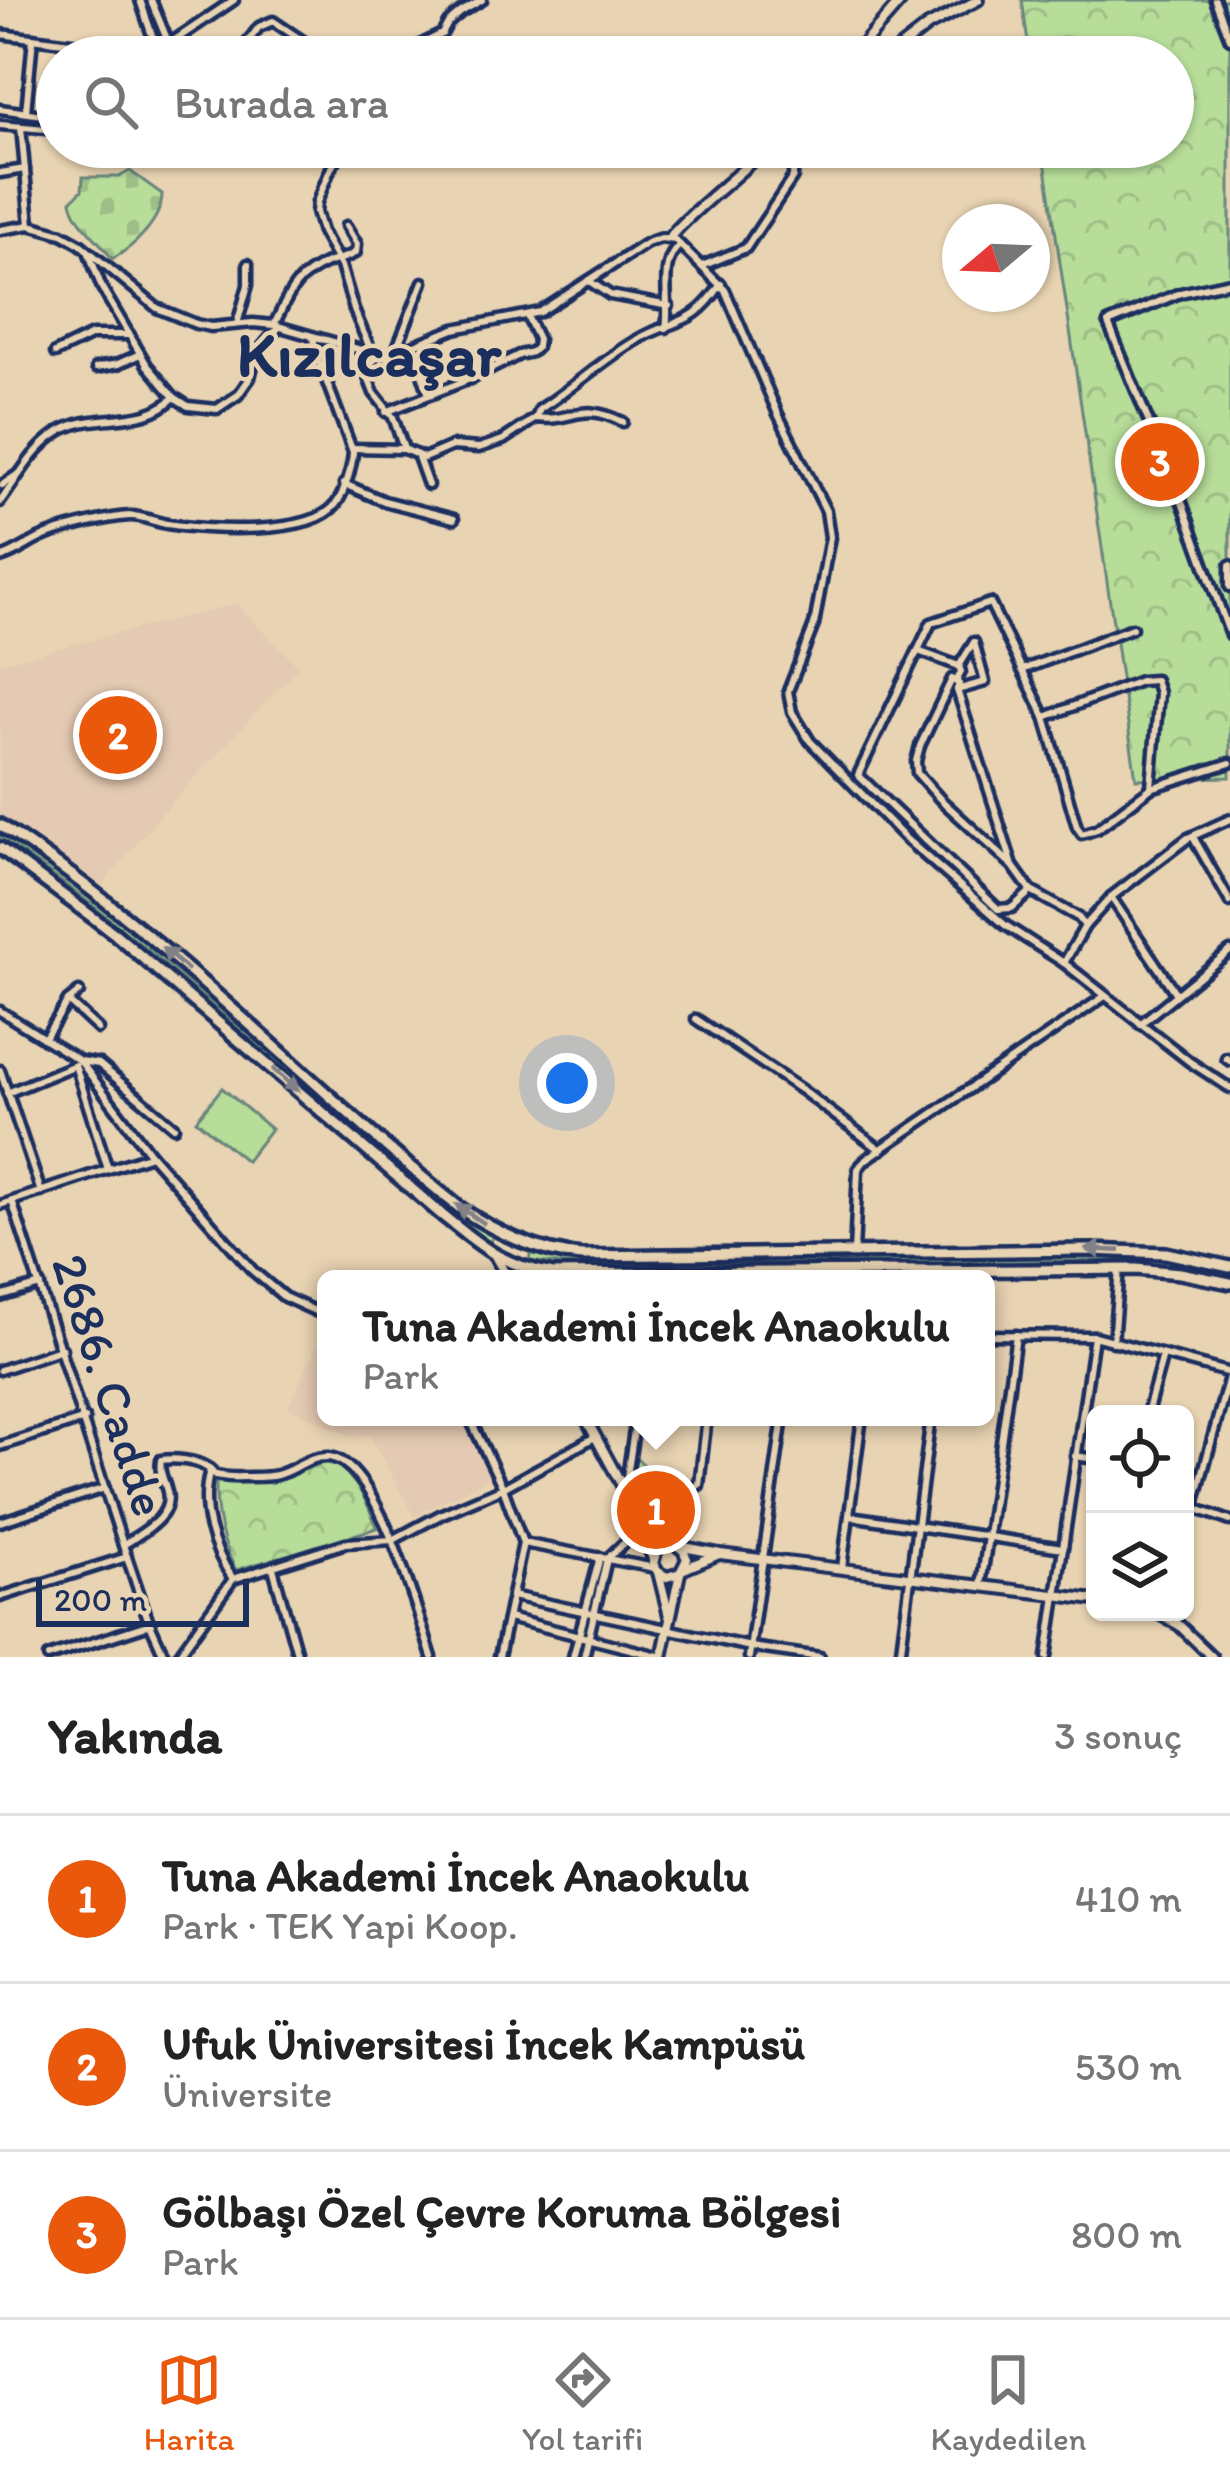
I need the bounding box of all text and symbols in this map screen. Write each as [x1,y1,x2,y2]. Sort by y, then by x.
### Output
search box [36,36,1194,168]
icon: search [78,69,144,135]
text: Burada ara [174,75,389,129]
north arrow [942,204,1050,312]
district label: Kızılcaşar [237,316,502,392]
pin: 3 [1121,417,1199,507]
pin: 2 [79,690,157,780]
one-way arrow [160,947,190,973]
your location [537,1053,597,1113]
one-way arrow [271,1067,301,1093]
one-way arrow [454,1203,486,1226]
one-way arrow [1083,1241,1121,1260]
street label: 2686. Cadde [39,1246,181,1524]
popup [317,1270,995,1426]
text: Tuna Akademi İncek Anaokulu [362,1298,950,1352]
text: Park [362,1352,439,1399]
map controls [1086,1405,1194,1621]
button: locate [1086,1405,1194,1513]
pin: 1 [617,1465,695,1555]
button: layers [1086,1513,1194,1621]
scale bar [36,1573,249,1626]
text: 200 m [54,1580,147,1619]
text: Yakında [48,1705,222,1766]
text: 3 sonuç [1054,1712,1182,1759]
text: Tuna Akademi İncek Anaokulu [162,1848,749,1902]
text: 1 [78,1875,96,1922]
text: 410 m [1075,1875,1182,1922]
text: Park · TEK Yapi Koop. [162,1902,518,1949]
text: Ufuk Üniversitesi İncek Kampüsü [162,2016,805,2070]
text: 2 [77,2043,97,2090]
text: 530 m [1075,2043,1182,2090]
text: Üniversite [162,2070,332,2117]
text: Gölbaşı Özel Çevre Koruma Bölgesi [162,2184,841,2238]
text: 3 [76,2211,98,2258]
text: 800 m [1071,2211,1182,2258]
text: Park [162,2238,239,2285]
tab: Harita [144,2347,235,2458]
tab: Yol tarifi [522,2347,643,2458]
tab: Kaydedilen [931,2347,1086,2458]

